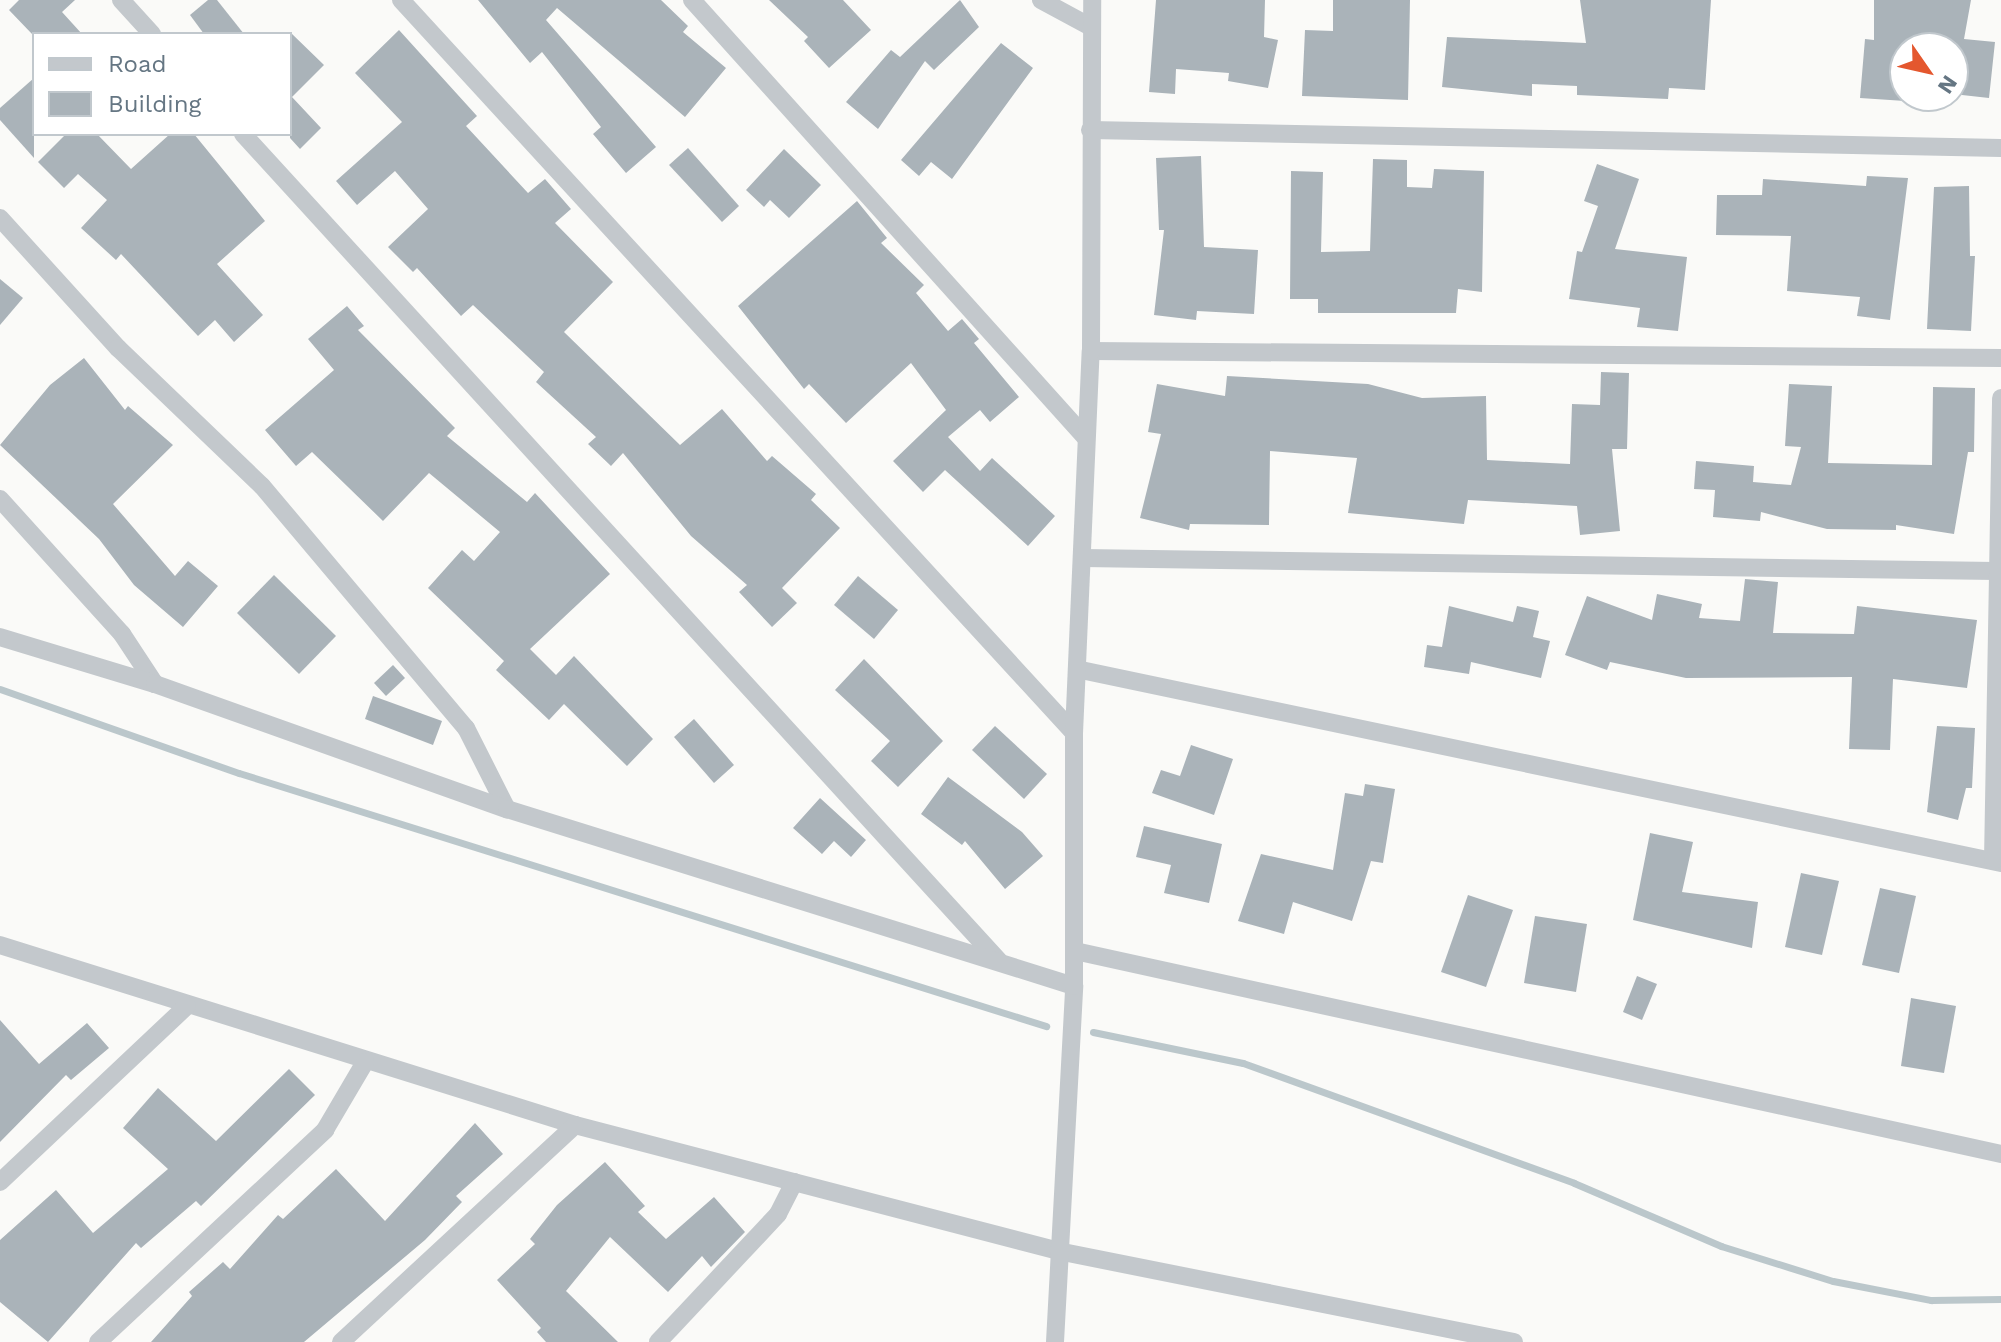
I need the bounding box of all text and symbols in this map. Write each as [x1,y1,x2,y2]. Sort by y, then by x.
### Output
legend [32,32,292,136]
north arrow [1889,32,1969,112]
text: Road [108,50,167,78]
text: N [1933,71,1963,98]
text: Building [108,90,201,118]

